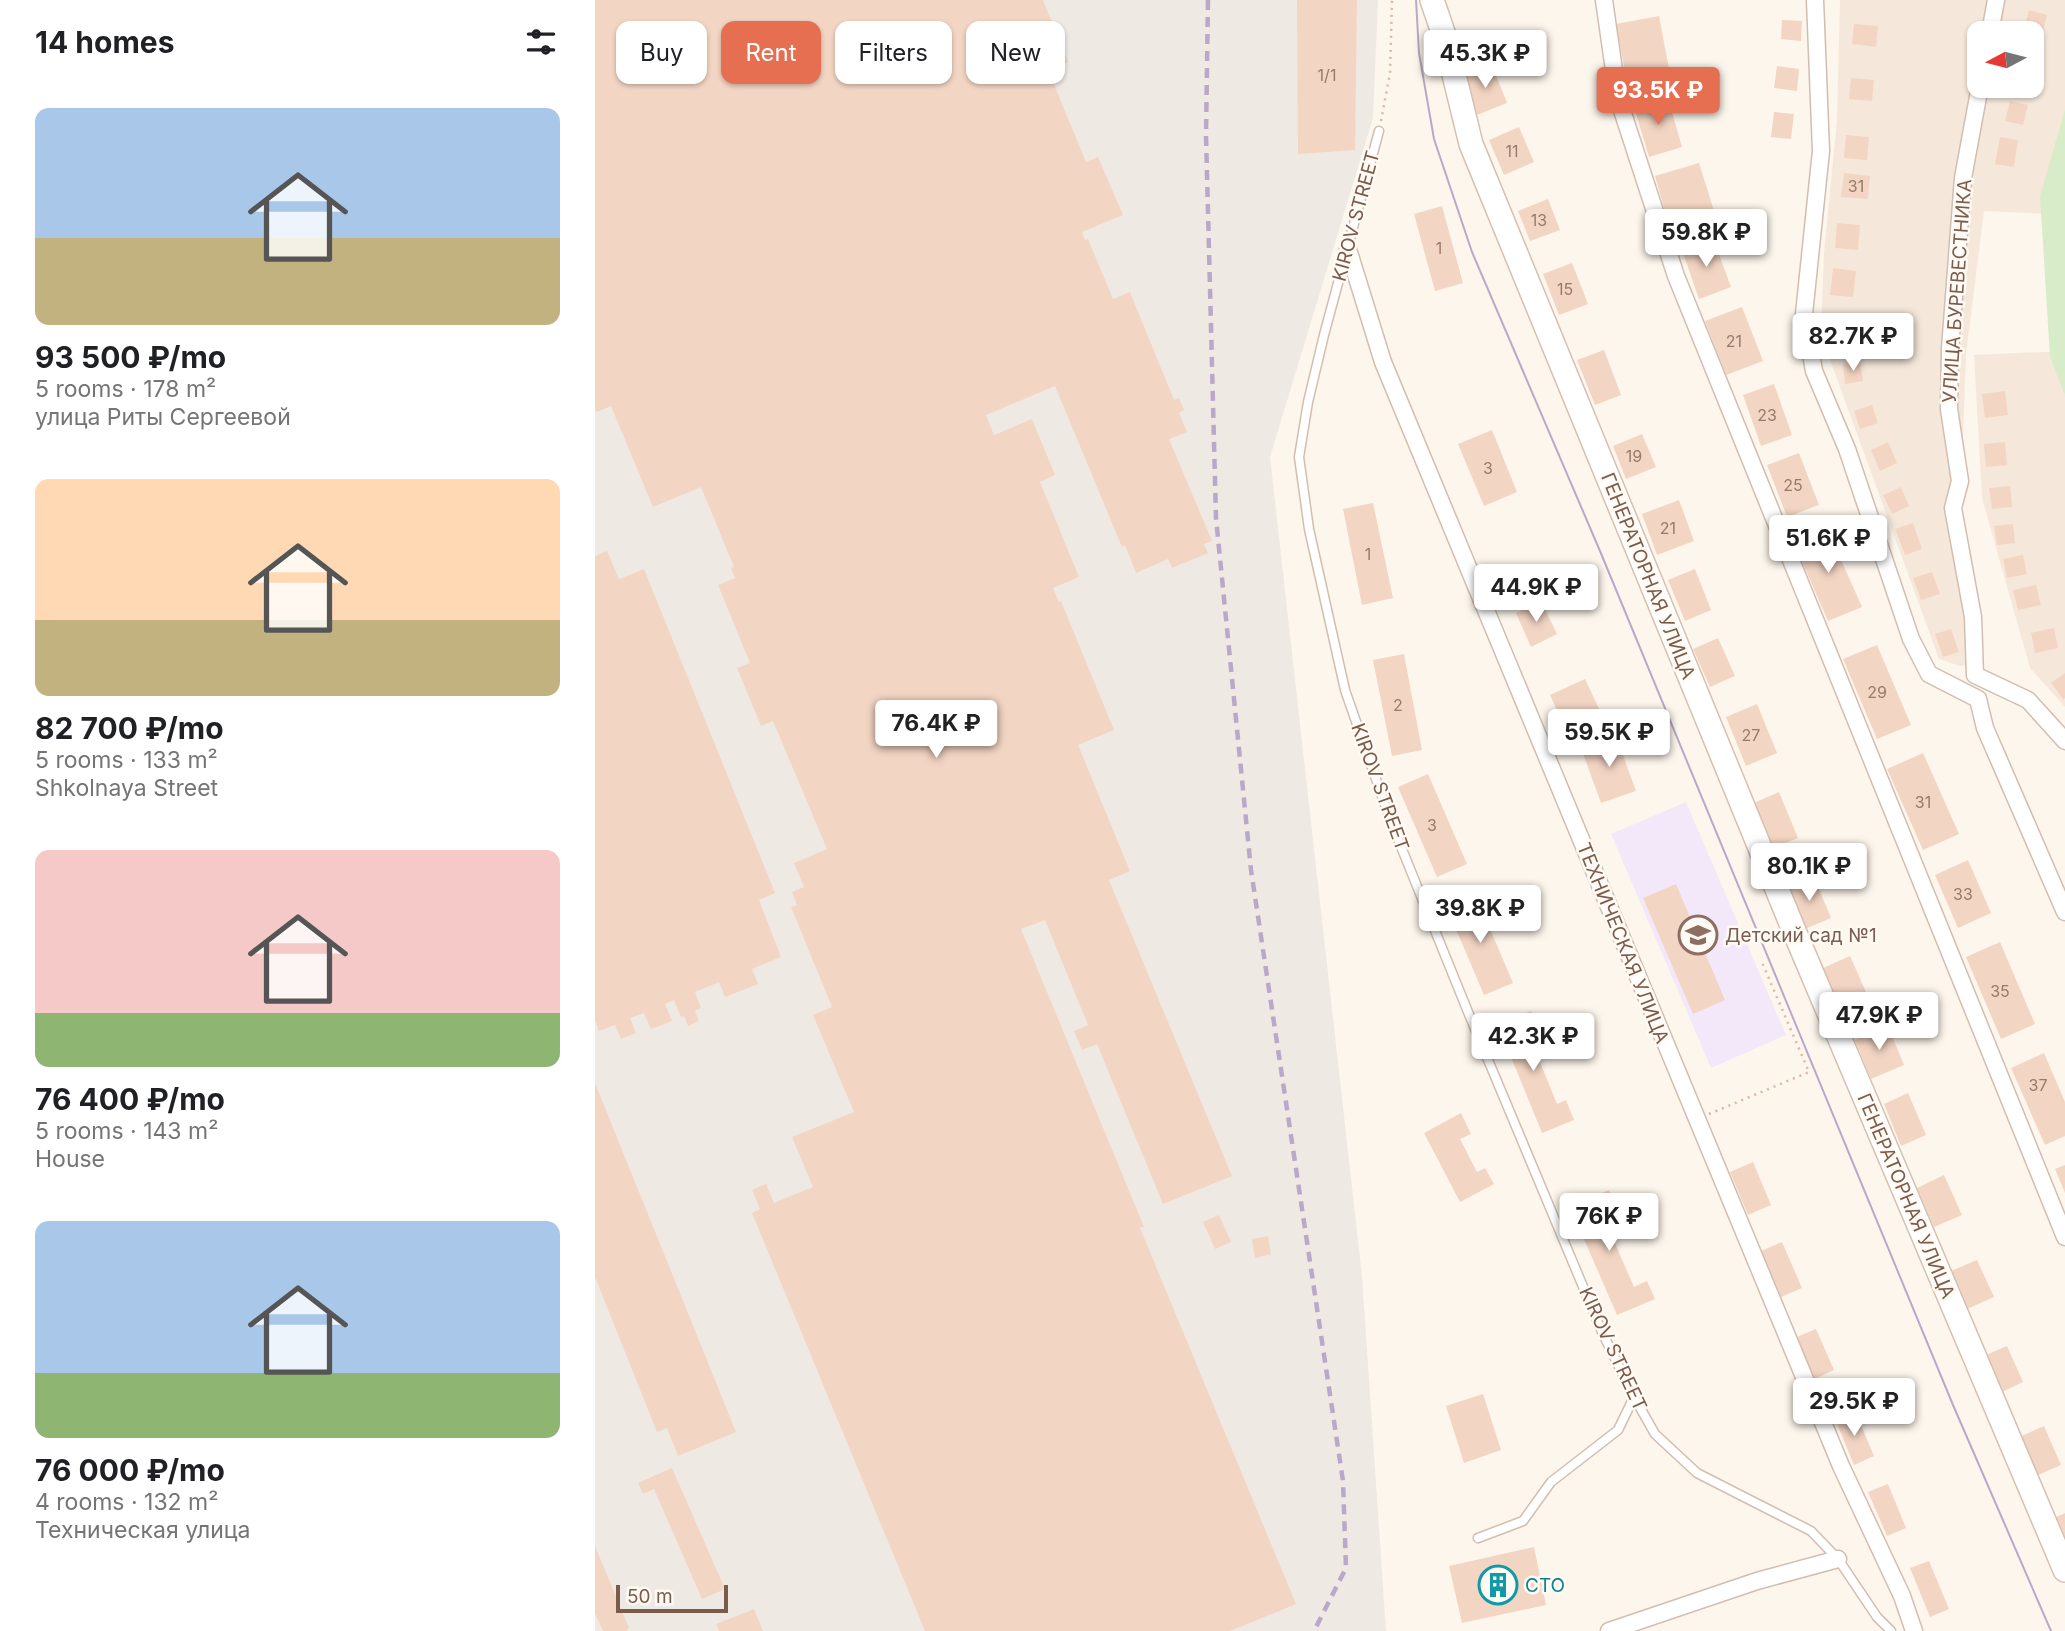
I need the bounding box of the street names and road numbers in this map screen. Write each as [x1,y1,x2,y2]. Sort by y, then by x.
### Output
street label: KIROV STREET [1328,148,1384,284]
street label: УЛИЦА БУРЕВЕСТНИКА [1938,178,1976,404]
street label: ГЕНЕРАТОРНАЯ УЛИЦА [1596,469,1700,683]
street label: KIROV STREET [1346,720,1414,854]
street label: ТЕХНИЧЕСКАЯ УЛИЦА [1572,839,1674,1047]
street label: ГЕНЕРАТОРНАЯ УЛИЦА [1852,1090,1960,1302]
street label: KIROV STREET [1574,1283,1652,1415]

